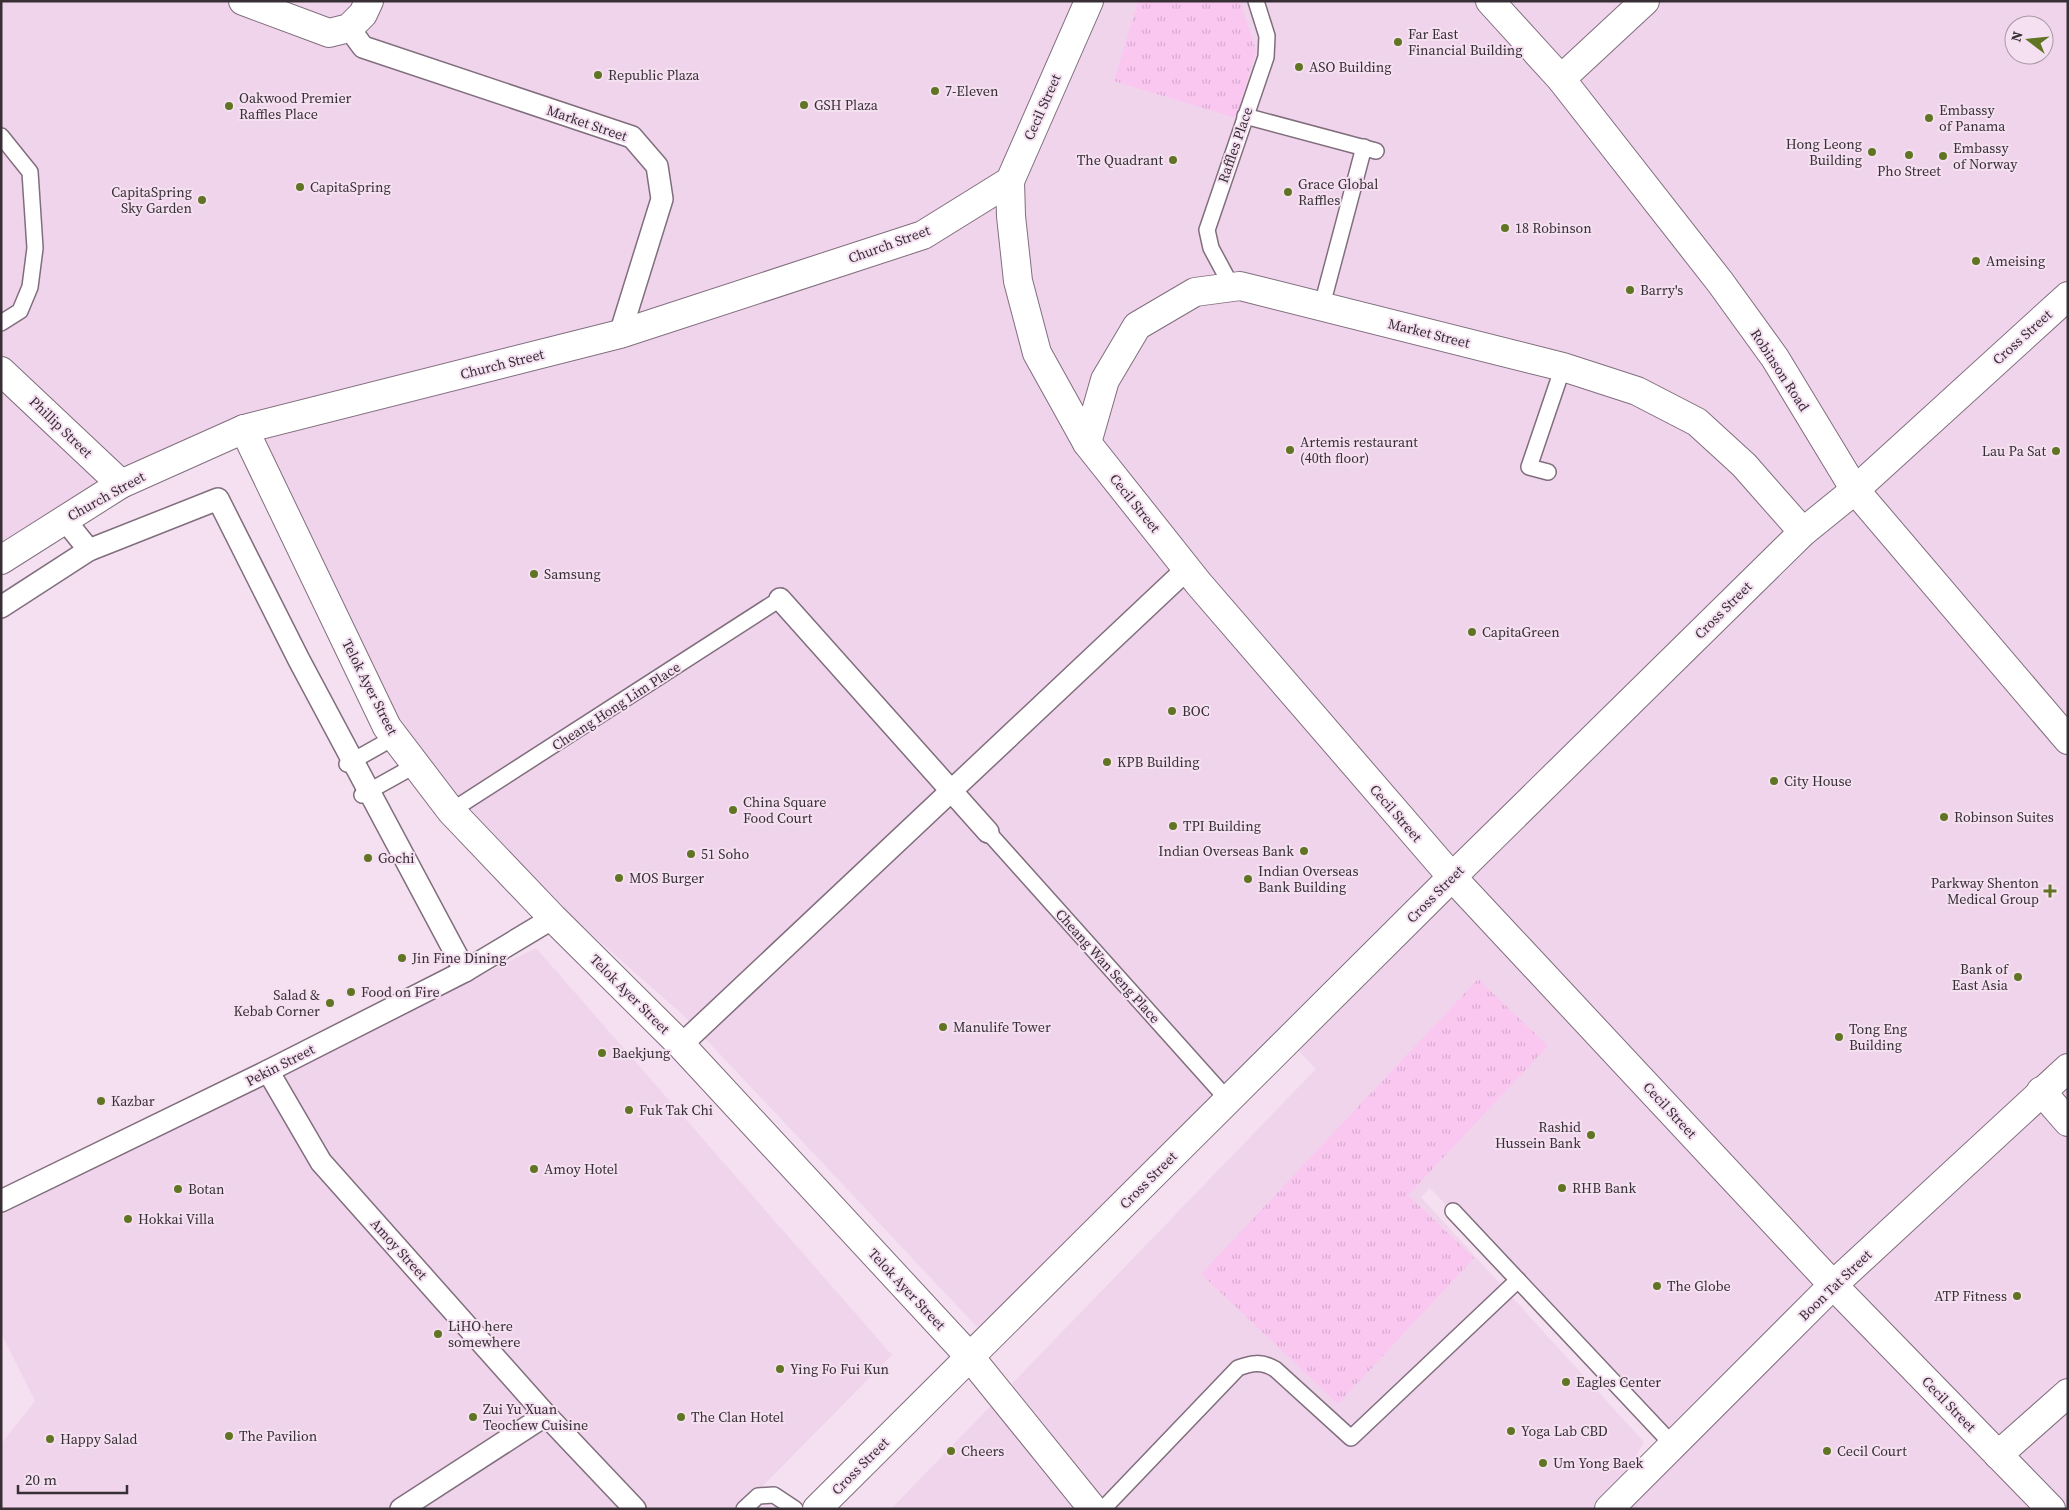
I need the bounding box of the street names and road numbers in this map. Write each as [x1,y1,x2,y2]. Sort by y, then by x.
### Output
street label: Cecil Street [1019,70,1066,143]
street label: Market Street [544,100,630,146]
street label: Raffles Place [1213,104,1257,186]
street label: Church Street [845,220,933,268]
street label: Cross Street [1988,305,2056,369]
street label: Market Street [1386,313,1472,353]
street label: Robinson Road [1746,325,1814,415]
street label: Church Street [458,344,546,384]
street label: Phillip Street [25,392,97,463]
street label: Church Street [64,466,149,526]
street label: Cecil Street [1105,469,1165,537]
street label: Cross Street [1690,576,1757,643]
street label: Telok Ayer Street [337,636,403,739]
street label: Cheang Hong Lim Place [548,657,684,755]
street label: Cecil Street [1365,780,1427,847]
street label: Cross Street [1402,860,1469,927]
street label: Cheang Wan Seng Place [1051,904,1165,1028]
street label: Telok Ayer Street [586,950,675,1039]
street label: Pekin Street [242,1039,318,1091]
street label: Cecil Street [1639,1077,1702,1143]
street label: Cross Street [1115,1146,1182,1213]
street label: Amoy Street [366,1214,432,1284]
street label: Telok Ayer Street [864,1244,950,1335]
street label: Boon Tat Street [1794,1245,1876,1325]
street label: Cecil Street [1917,1372,1981,1437]
street label: Cross Street [827,1432,894,1499]

